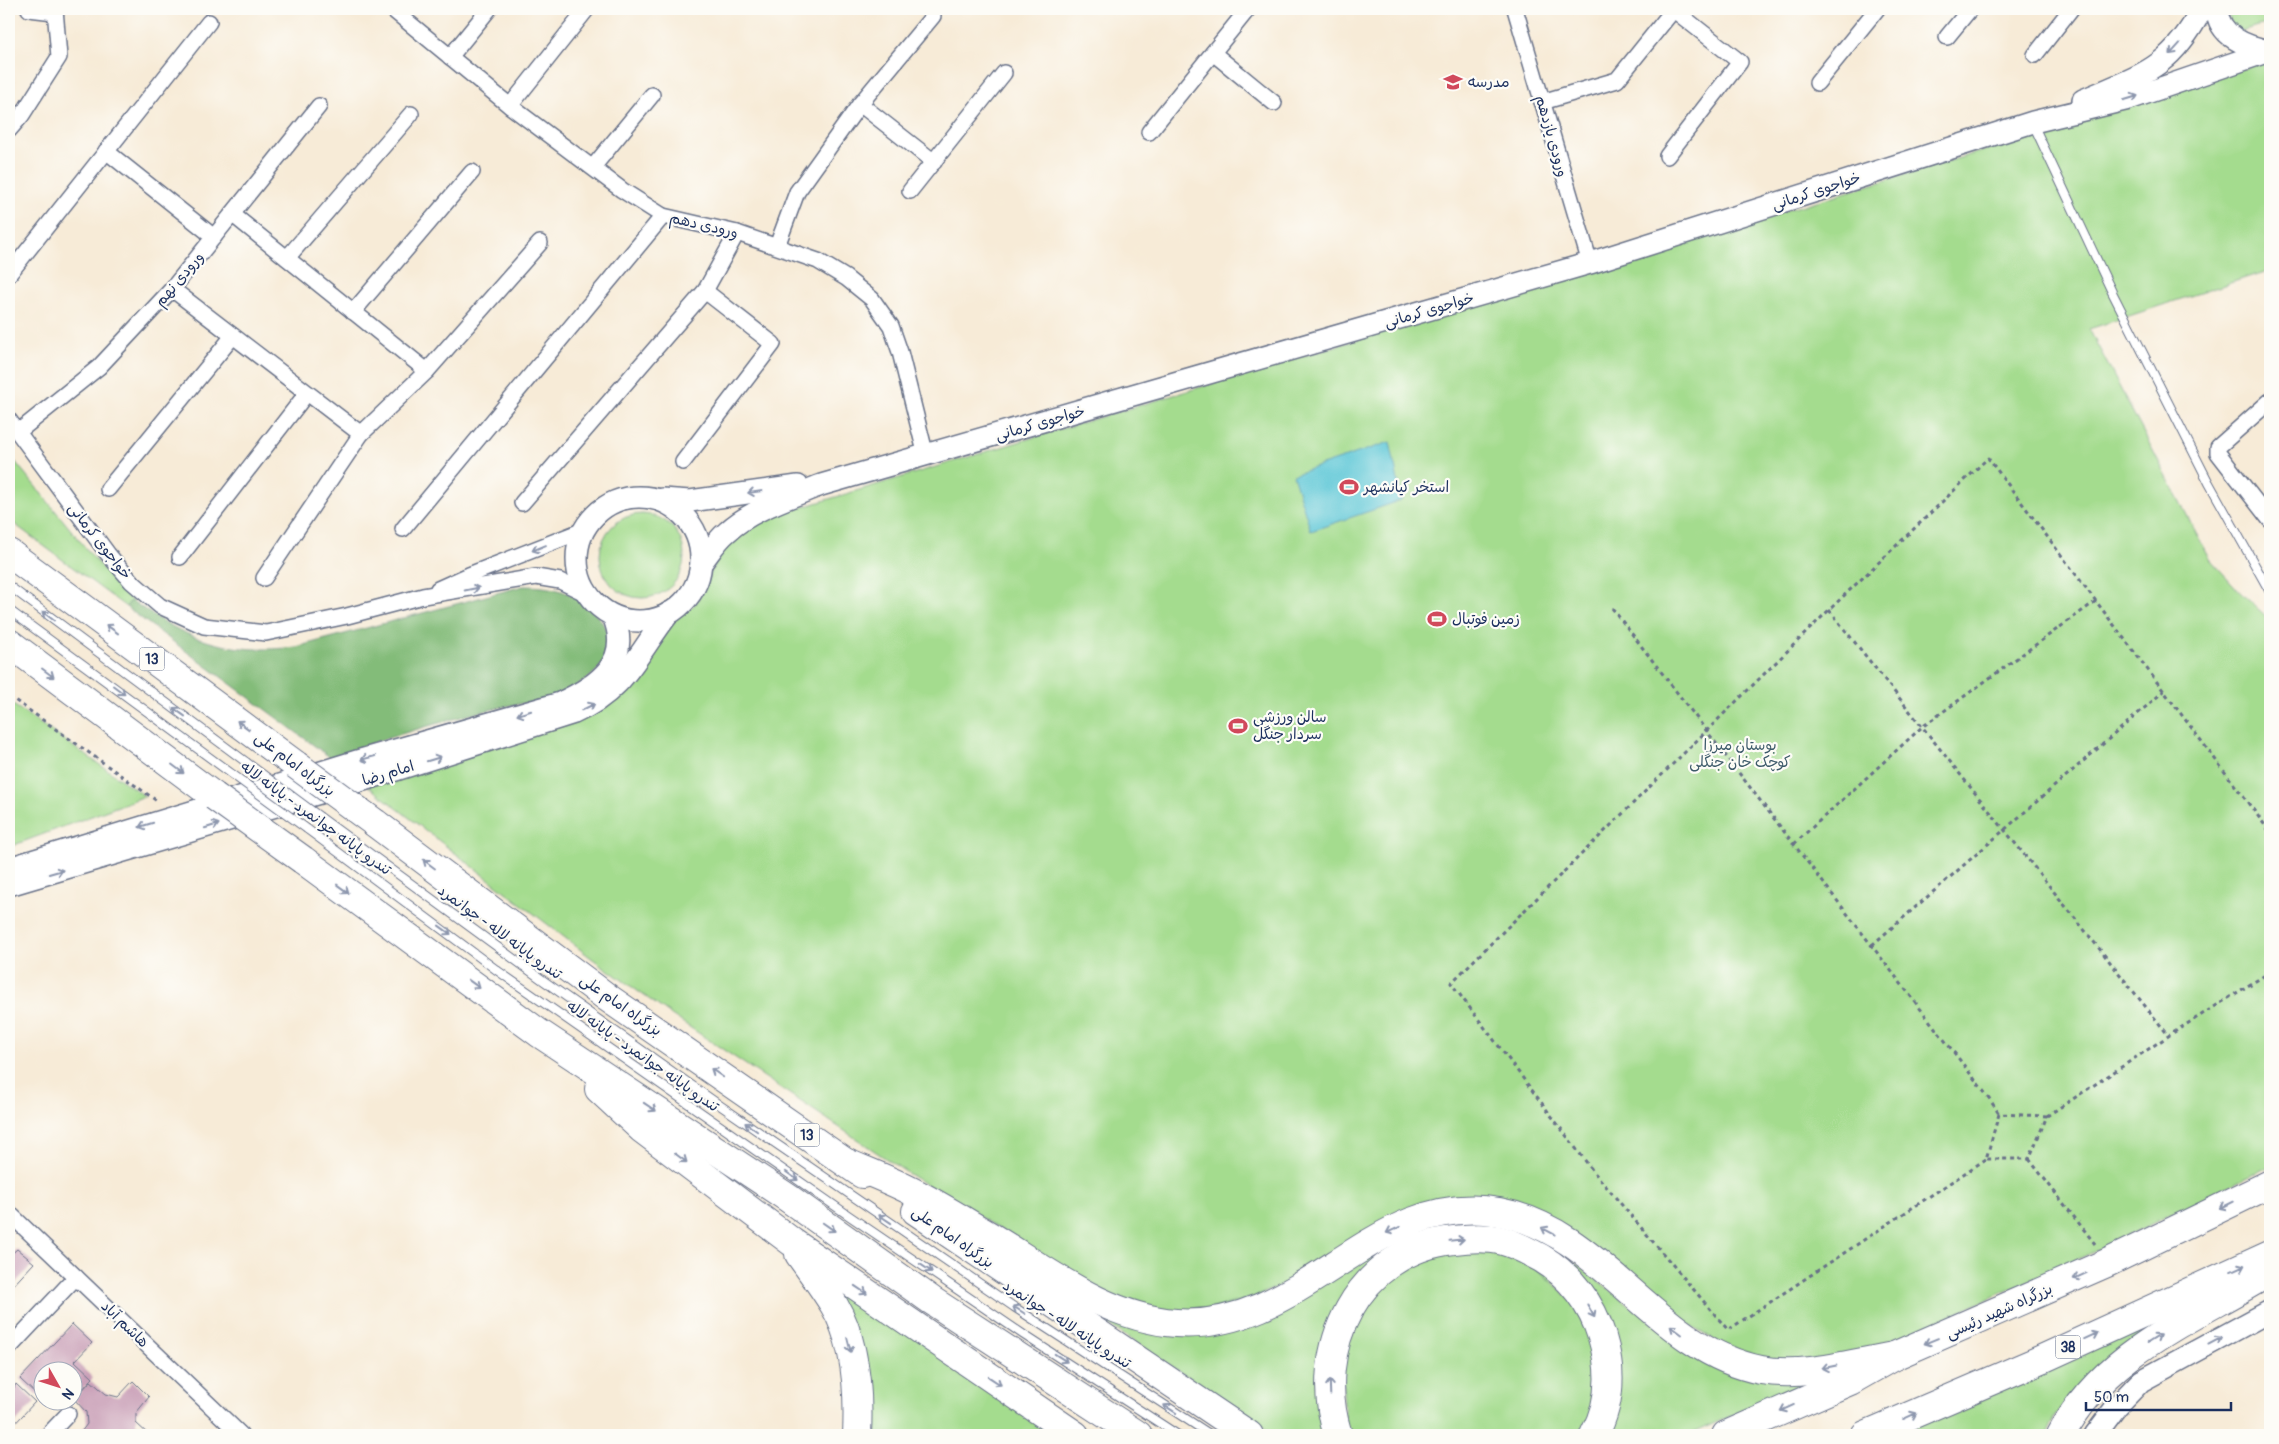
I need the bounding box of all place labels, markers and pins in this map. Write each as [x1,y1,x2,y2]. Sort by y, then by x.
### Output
school or university icon: مدرسه [1442,71,1464,93]
place label: مدرسه [1468,73,1509,92]
sports icon: استخر کیانشهر [1338,476,1360,498]
place label: استخر کیانشهر [1362,478,1449,497]
sports icon: زمین فوتبال [1426,608,1448,630]
place label: زمین فوتبال [1452,610,1520,629]
place label: سالن ورزشی سردار جنگل [1253,708,1327,744]
sports icon: سالن ورزشی سردار جنگل [1227,715,1249,737]

